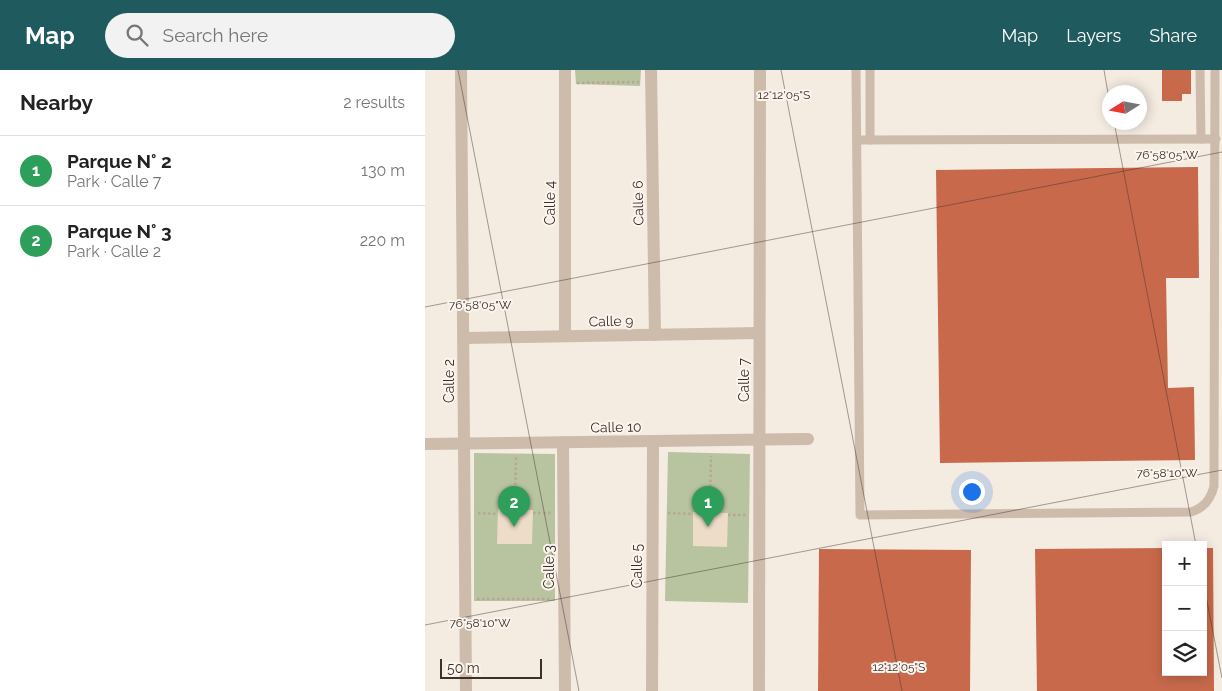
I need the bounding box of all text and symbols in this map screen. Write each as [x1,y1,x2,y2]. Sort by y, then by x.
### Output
search box [105,13,455,58]
text: Map [25,21,75,50]
icon: search [123,21,151,49]
text: Search here [163,24,268,46]
text: Map [1002,25,1038,46]
text: Layers [1066,25,1121,46]
text: Share [1149,25,1197,46]
north arrow [1102,85,1147,130]
text: 12°12'05"S [758,88,810,102]
text: Nearby [20,90,93,115]
text: 2 results [343,93,405,112]
text: 76°58'05"W [1136,148,1199,162]
text: Parque N° 2 [67,150,172,172]
text: 1 [32,161,40,180]
text: 130 m [361,161,405,180]
text: Park · Calle 7 [67,172,161,191]
street label: Calle 6 [630,180,646,226]
street label: Calle 4 [542,181,558,225]
text: Parque N° 3 [67,220,172,242]
text: 2 [31,231,41,250]
text: 220 m [360,231,405,250]
text: Park · Calle 2 [67,242,161,261]
text: 76°58'05"W [449,298,512,312]
street label: Calle 9 [588,313,634,329]
street label: Calle 7 [736,357,752,402]
street label: Calle 2 [441,359,457,403]
street label: Calle 10 [590,419,642,435]
text: 76°58'10"W [1136,466,1198,480]
your location [959,479,985,505]
pin: 2 [498,486,530,527]
pin: 1 [692,486,724,527]
map controls [1162,541,1207,676]
button: + [1162,541,1207,586]
street label: Calle 5 [629,544,645,588]
street label: Calle 3 [541,545,557,589]
button: − [1162,586,1207,631]
text: 76°58'10"W [449,616,511,630]
button: layers [1162,631,1207,676]
scale bar [440,656,543,679]
text: 50 m [447,660,480,676]
text: 12°12'05"S [873,660,925,674]

